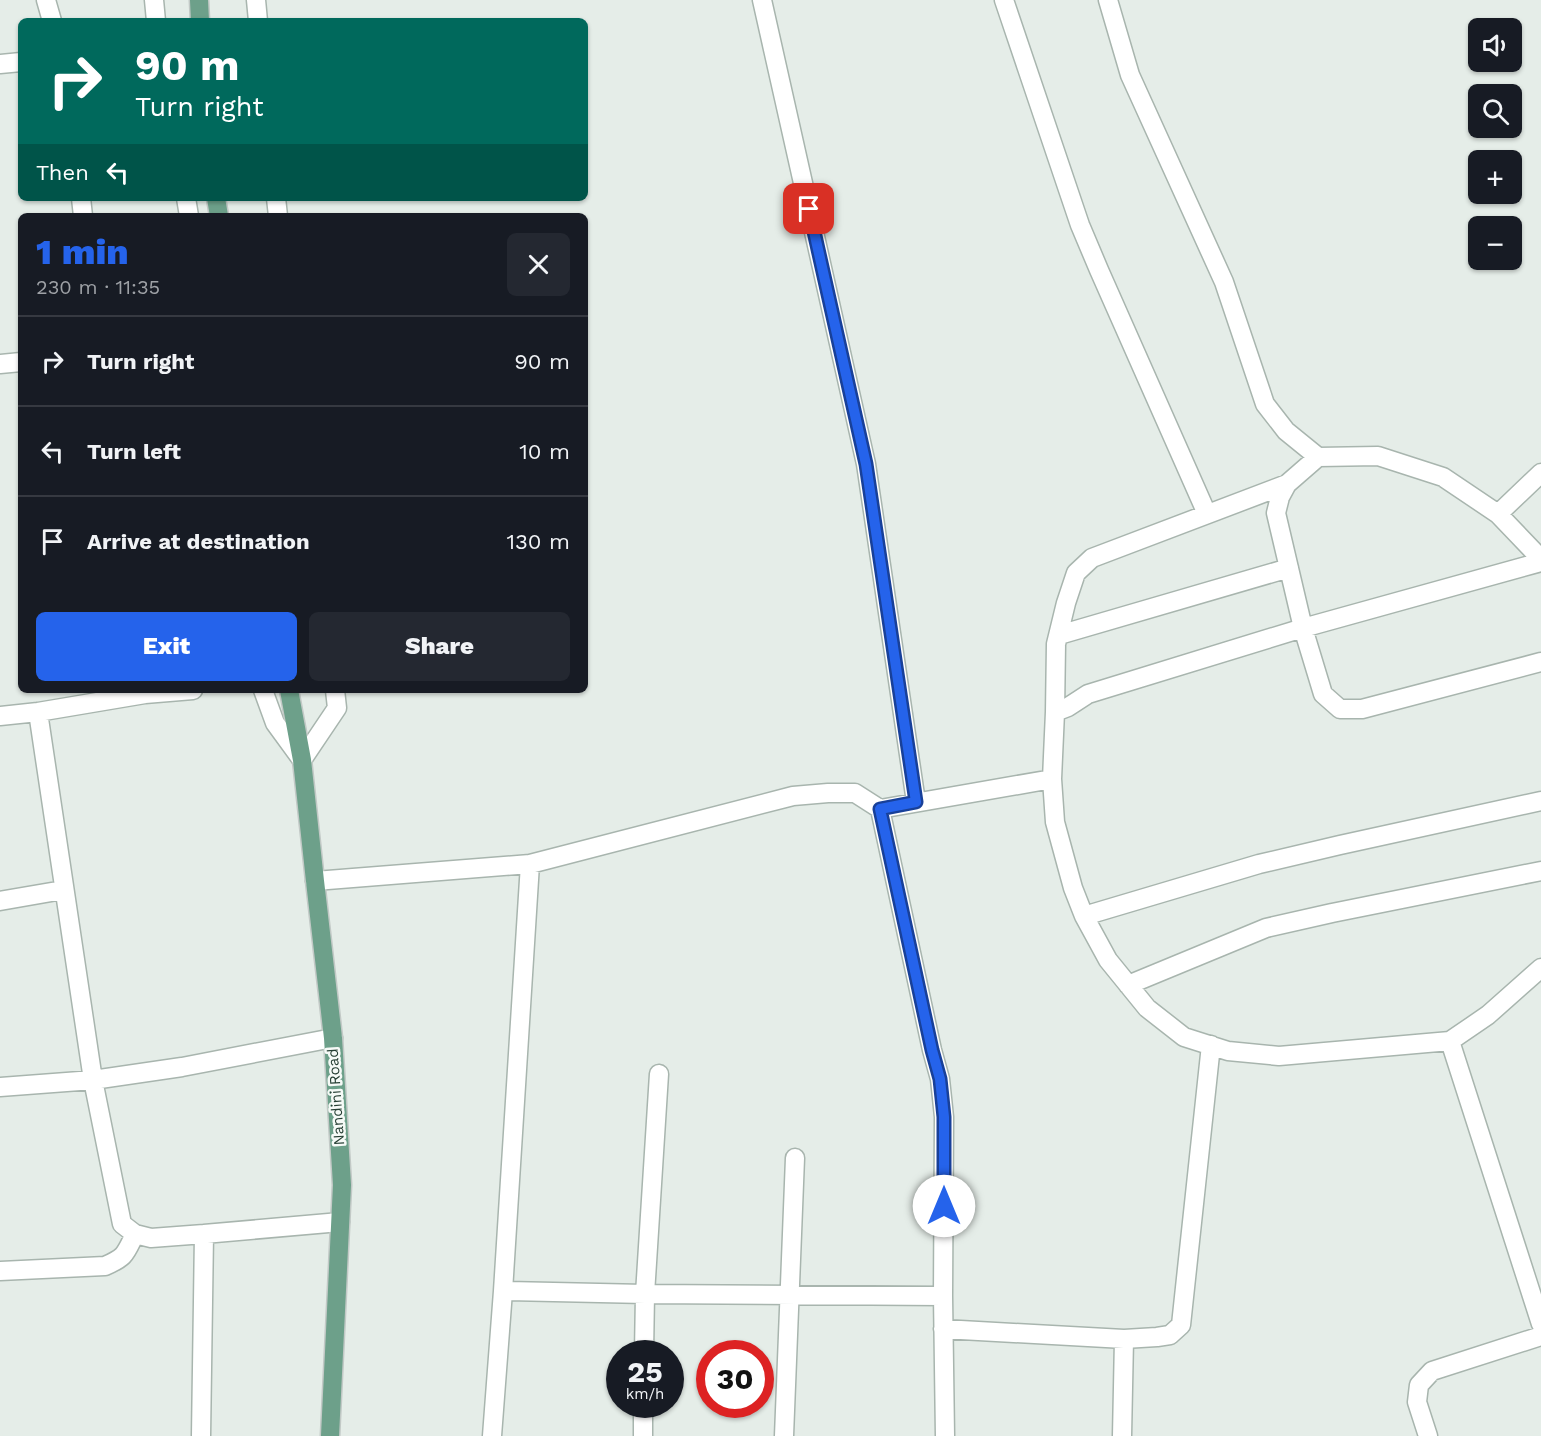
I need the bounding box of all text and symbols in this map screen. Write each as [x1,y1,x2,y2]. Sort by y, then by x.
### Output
map controls [1468,18,1522,270]
button: sound [1468,18,1522,72]
text: 90 m [135,41,239,90]
icon: right [36,42,114,120]
button: search [1468,84,1522,138]
text: Turn right [135,91,264,123]
button: + [1468,150,1522,204]
icon: left [101,156,134,189]
text: Then [36,160,89,185]
pin [783,183,834,234]
icon: arrive [792,192,825,225]
button: − [1468,216,1522,270]
text: 1 min [36,231,129,273]
button: close [507,233,570,296]
text: 230 m · 11:35 [36,275,160,299]
icon: right [36,345,69,378]
text: Turn right [87,349,194,374]
text: 90 m [514,349,570,374]
icon: left [36,435,69,468]
text: Turn left [87,439,181,464]
text: 10 m [519,439,570,464]
icon: arrive [36,525,69,558]
text: Arrive at destination [87,529,310,554]
text: 130 m [506,529,570,554]
button: Exit [36,612,297,681]
button: Share [309,612,570,681]
street label: Nandini Road [324,1048,348,1146]
position arrow [912,1174,976,1238]
speed limit sign: 30 [696,1340,774,1418]
text: 25 [627,1354,663,1389]
text: km/h [626,1385,664,1403]

